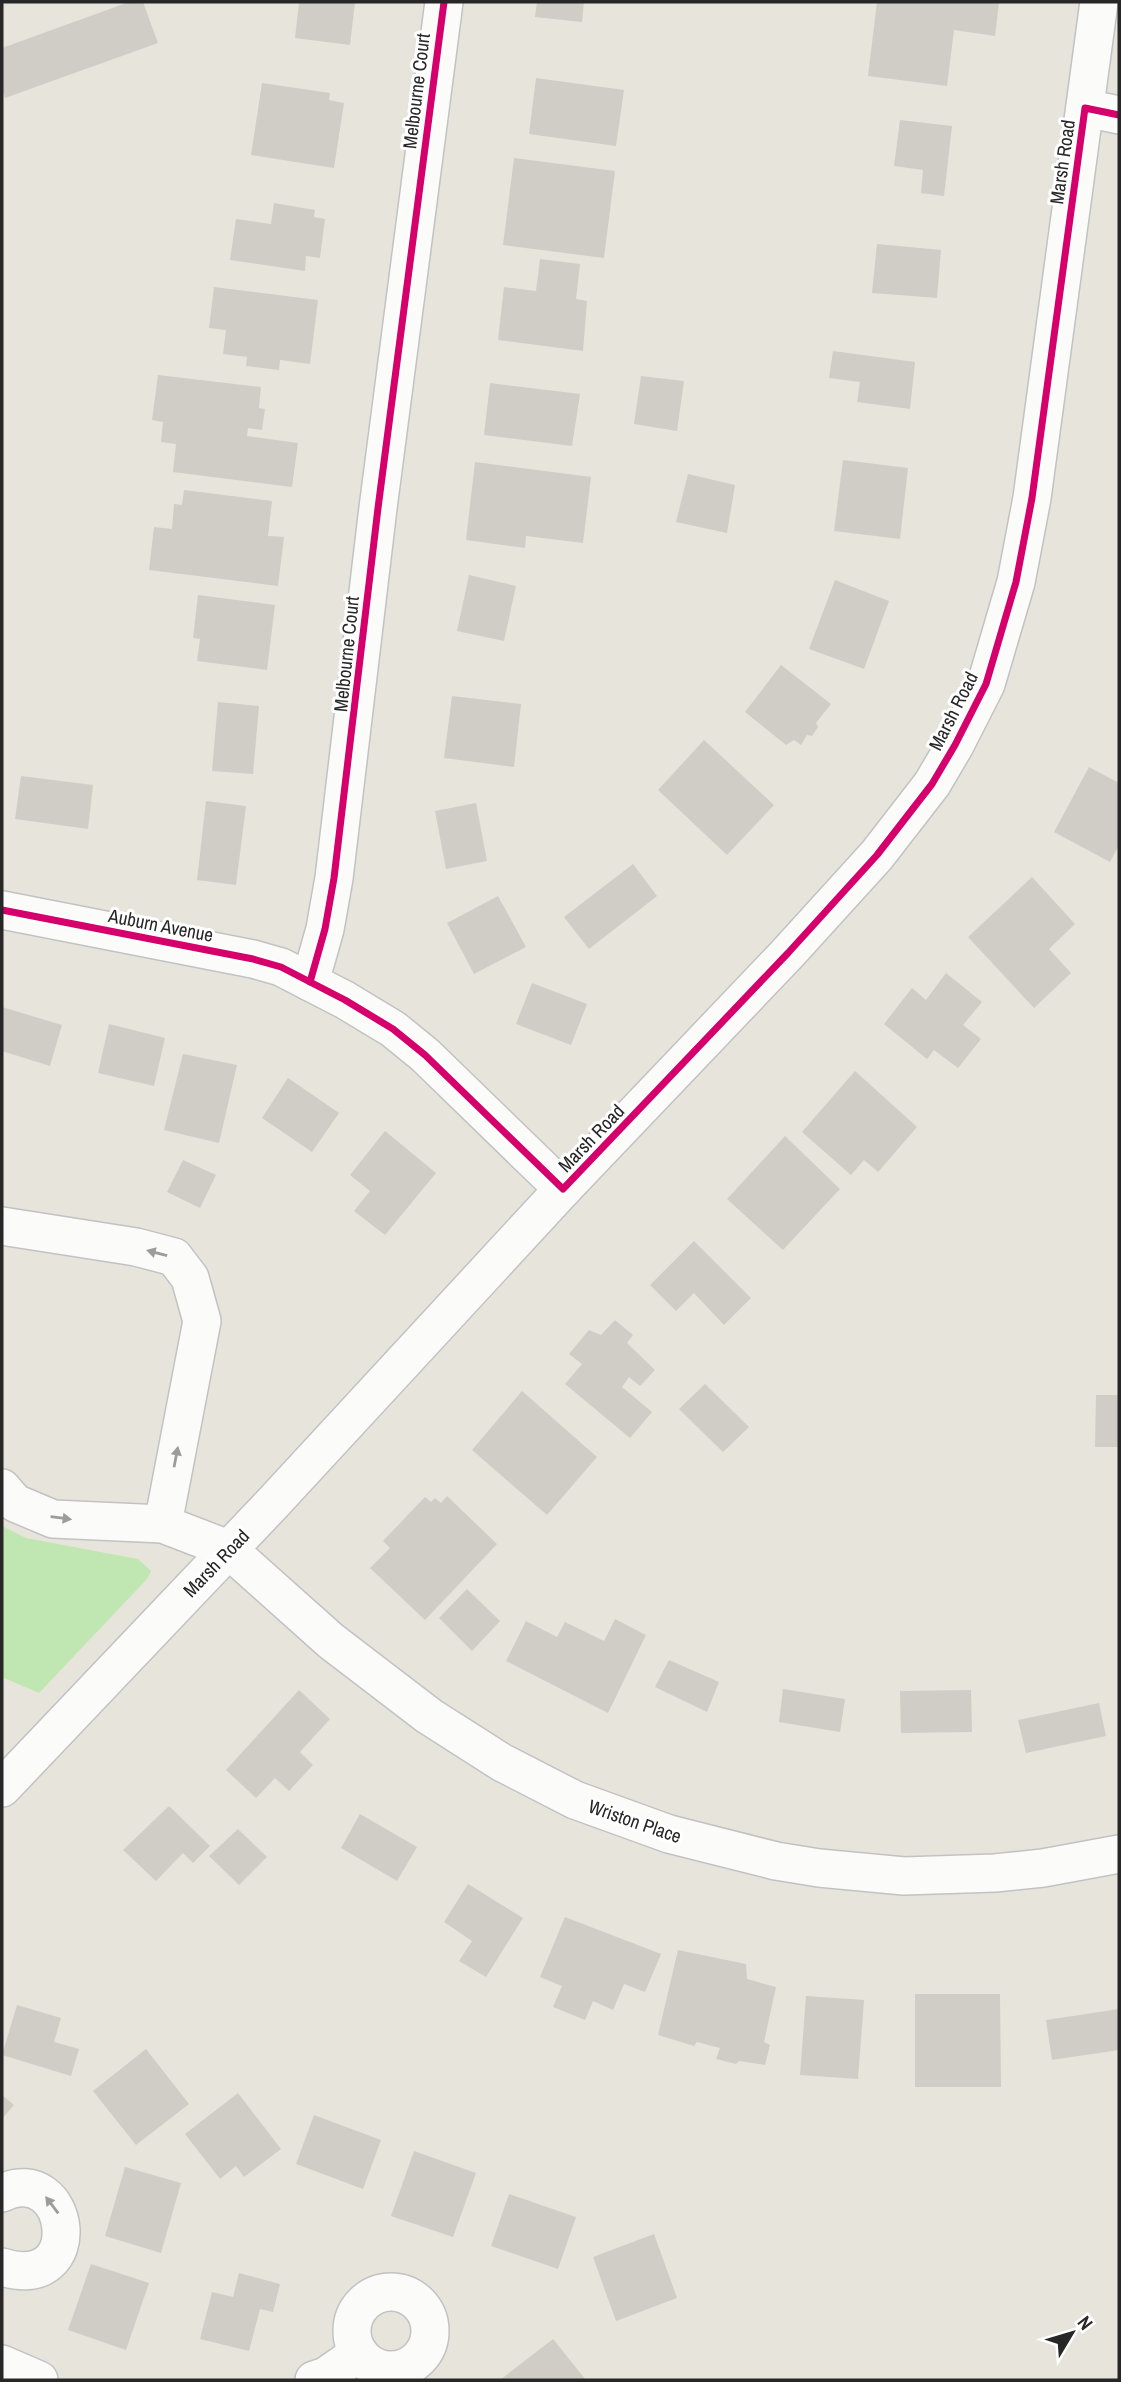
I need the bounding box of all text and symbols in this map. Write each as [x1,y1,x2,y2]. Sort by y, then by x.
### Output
street label: Melbourne Court [396,31,436,150]
street label: Marsh Road [1043,118,1081,206]
street label: Melbourne Court [327,594,365,713]
street label: Marsh Road [922,667,984,755]
street label: Auburn Avenue [105,902,216,948]
street label: Marsh Road [552,1098,630,1178]
one-way arrow [145,1247,167,1258]
one-way arrow [170,1446,181,1468]
one-way arrow [50,1513,72,1524]
street label: Marsh Road [177,1523,255,1603]
street label: Wriston Place [585,1793,685,1849]
one-way arrow [44,2197,59,2215]
north arrow [1037,2298,1107,2368]
text: N [1072,2310,1099,2335]

